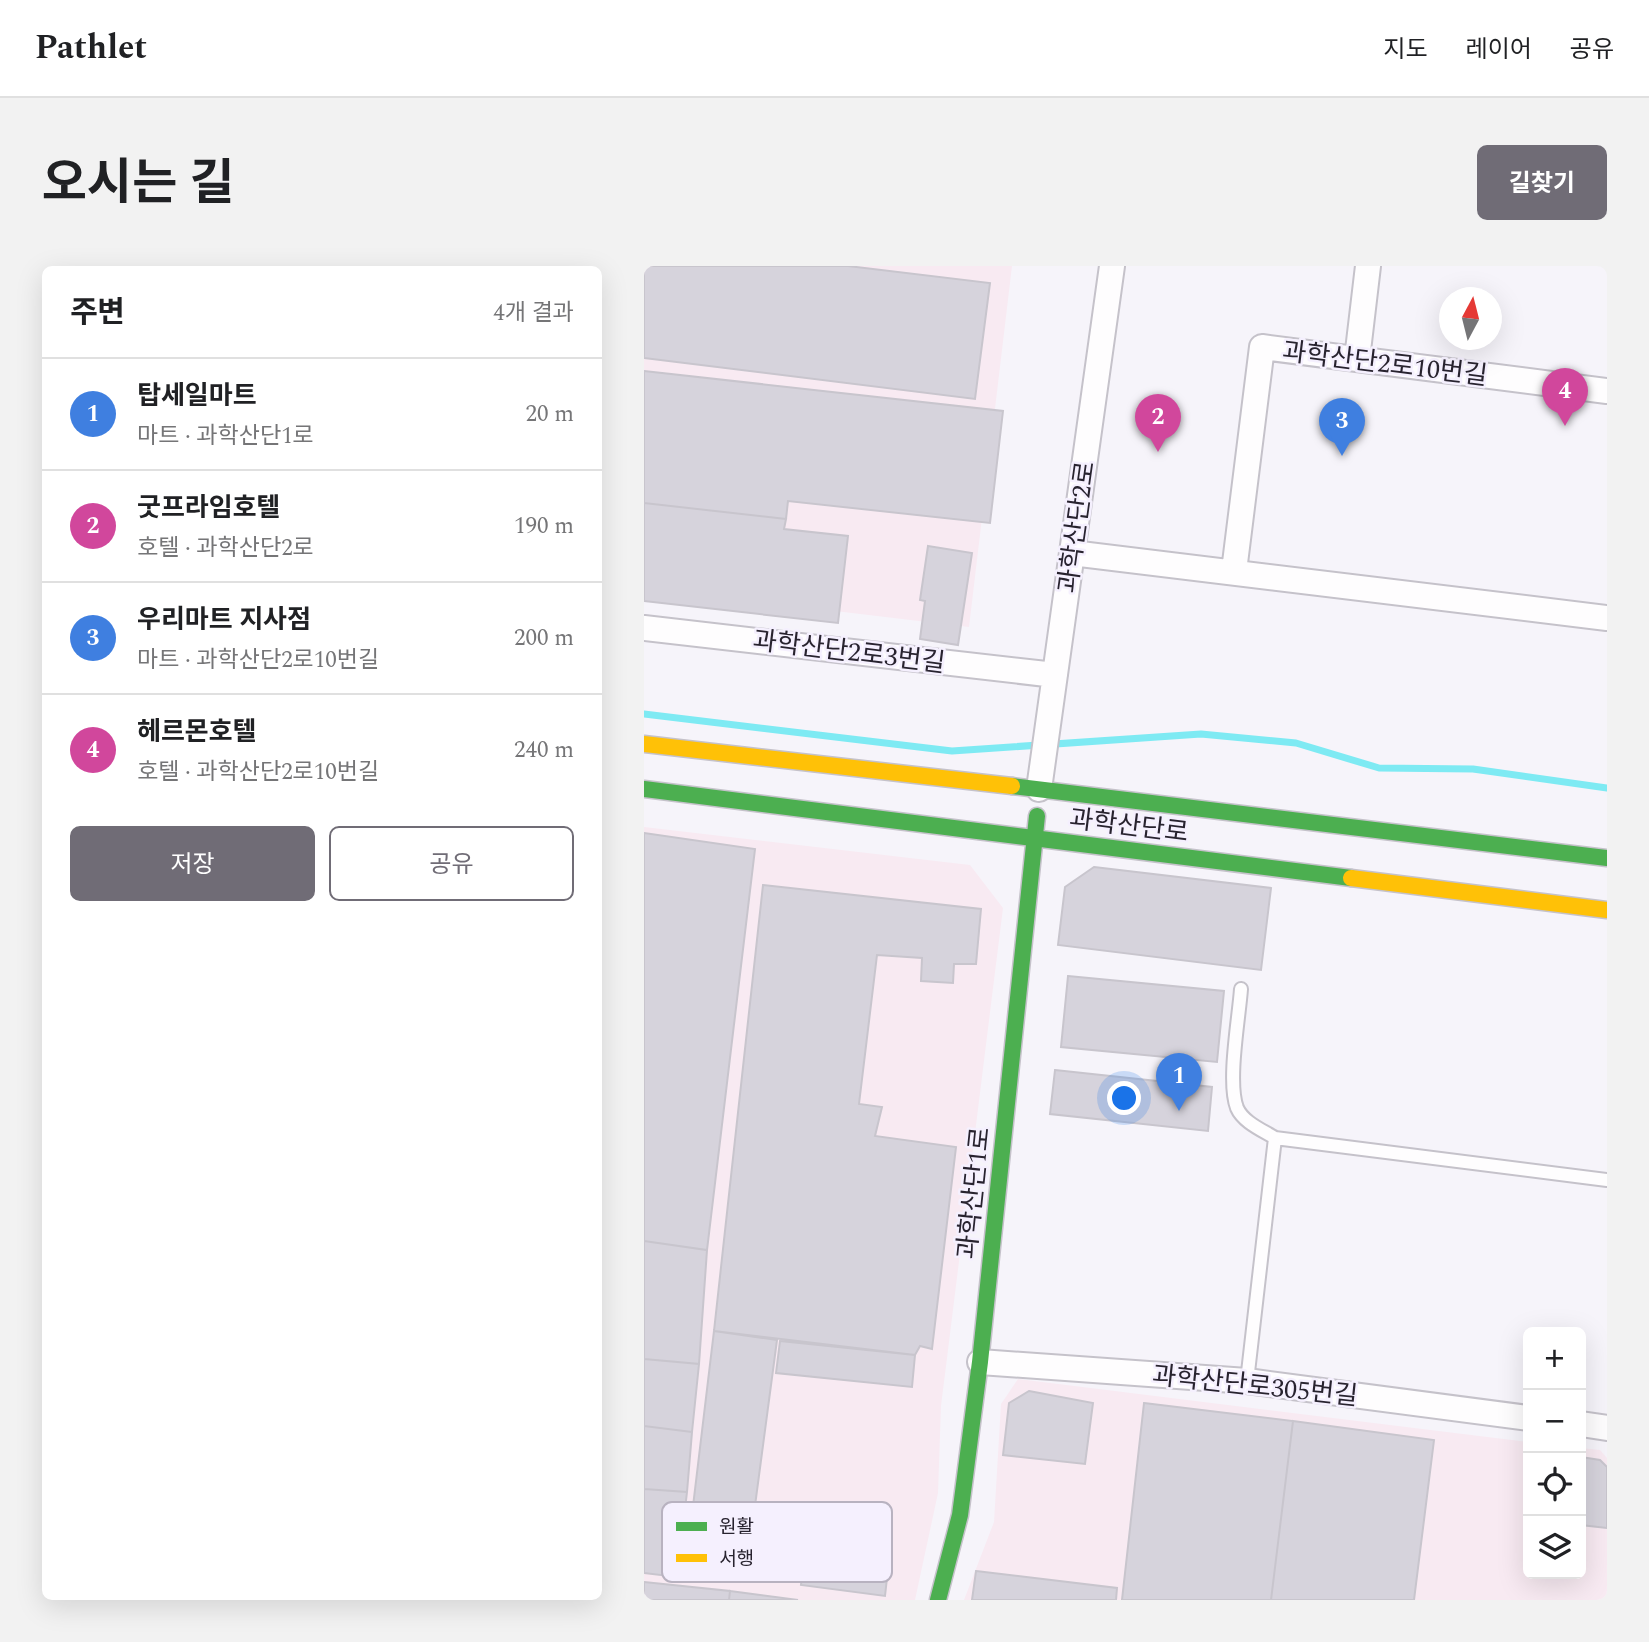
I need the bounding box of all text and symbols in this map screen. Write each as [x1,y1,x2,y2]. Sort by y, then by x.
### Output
text: Pathlet [35,23,147,73]
text: 지도 [1383,32,1428,68]
text: 레이어 [1466,32,1532,68]
text: 공유 [1570,32,1614,68]
button: 길찾기 [1477,145,1607,220]
text: 오시는 길 [42,147,235,222]
north arrow [1439,287,1502,350]
text: 주변 [70,290,125,336]
text: 4개 결과 [493,296,574,331]
street label: 과학산단2로10번길 [1280,332,1490,396]
pin: 4 [1542,368,1588,426]
text: 탑세일마트 [137,376,257,416]
pin: 2 [1135,394,1181,452]
text: 1 [87,397,99,432]
text: 20 m [525,397,574,432]
pin: 3 [1319,398,1365,456]
text: 마트 · 과학산단1로 [137,419,314,454]
street label: 과학산단2로 [1048,459,1106,596]
text: 굿프라임호텔 [137,488,281,528]
text: 2 [87,509,99,544]
text: 190 m [514,509,574,544]
text: 호텔 · 과학산단2로 [137,531,314,566]
text: 우리마트 지사점 [137,600,311,640]
street label: 과학산단2로3번길 [750,620,947,684]
text: 3 [87,621,99,656]
text: 200 m [514,621,574,656]
text: 마트 · 과학산단2로10번길 [137,643,379,678]
text: 헤르몬호텔 [137,712,257,752]
text: 4 [87,733,99,768]
text: 240 m [514,733,574,768]
text: 호텔 · 과학산단2로10번길 [137,755,379,790]
street label: 과학산단로 [1067,799,1191,853]
button: 저장 [70,826,315,901]
button: 공유 [329,826,574,901]
pin: 1 [1156,1053,1202,1111]
your location [1107,1081,1141,1115]
street label: 과학산단1로 [947,1125,1001,1261]
map controls [1523,1327,1586,1579]
button: + [1523,1327,1586,1390]
street label: 과학산단로305번길 [1150,1355,1360,1417]
button: − [1523,1390,1586,1453]
button: locate [1523,1453,1586,1516]
legend [662,1502,892,1582]
text: 원활 [719,1513,754,1542]
button: layers [1523,1516,1586,1579]
text: 서행 [719,1545,754,1574]

